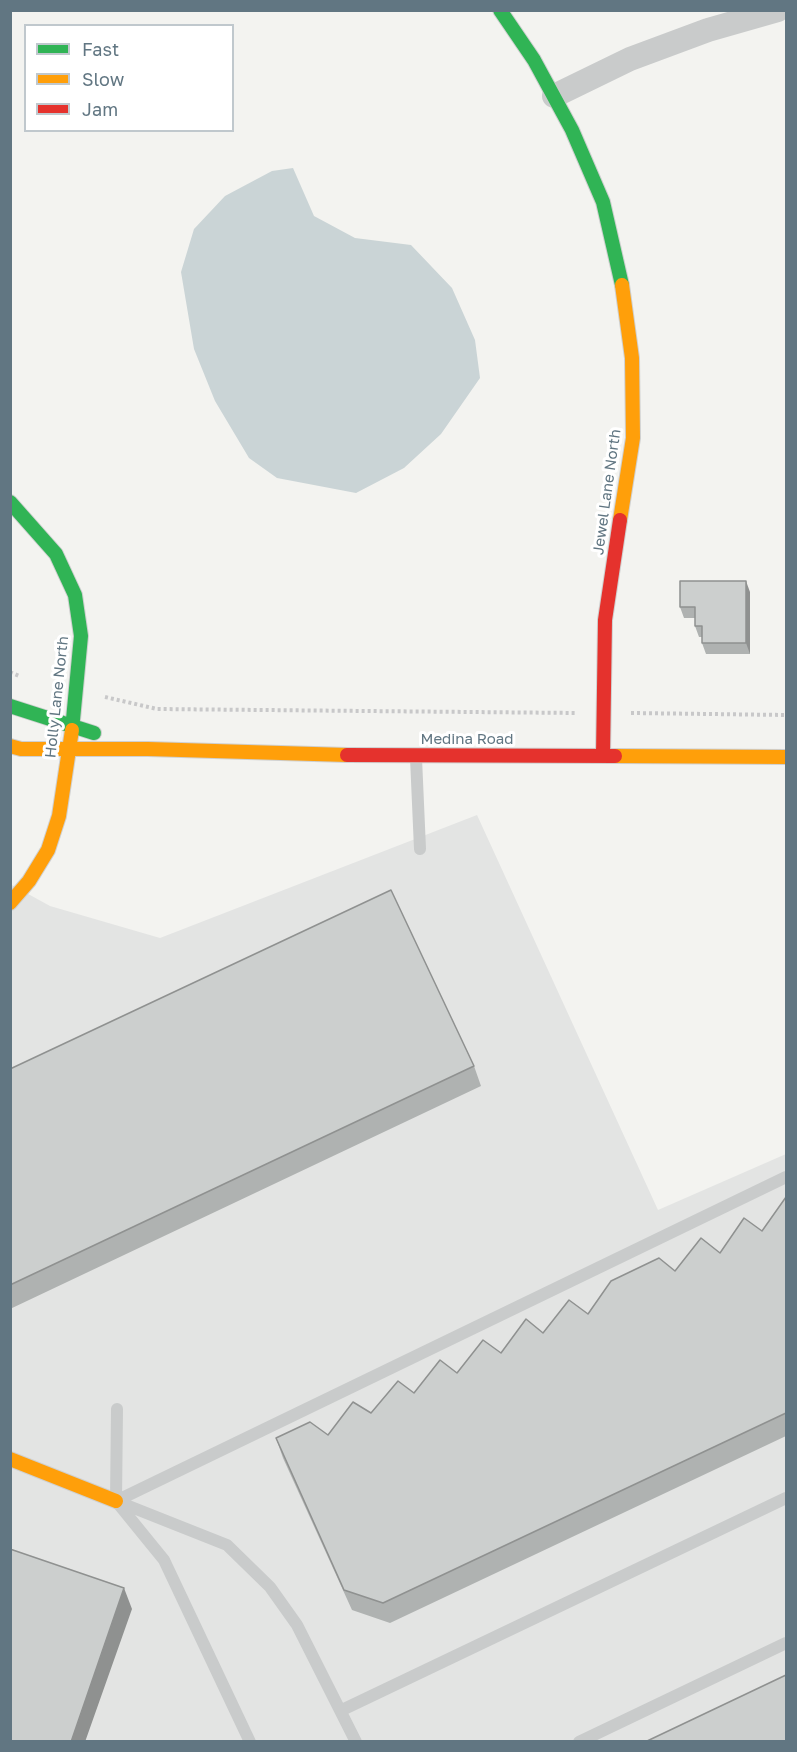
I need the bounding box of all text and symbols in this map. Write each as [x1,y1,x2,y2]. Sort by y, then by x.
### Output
legend [24,24,234,132]
text: Fast [82,38,119,60]
text: Slow [82,68,124,90]
text: Jam [82,98,118,120]
street label: Jewel Lane North [589,428,625,556]
street label: Holly Lane North [42,635,72,759]
street label: Medina Road [420,730,514,748]

